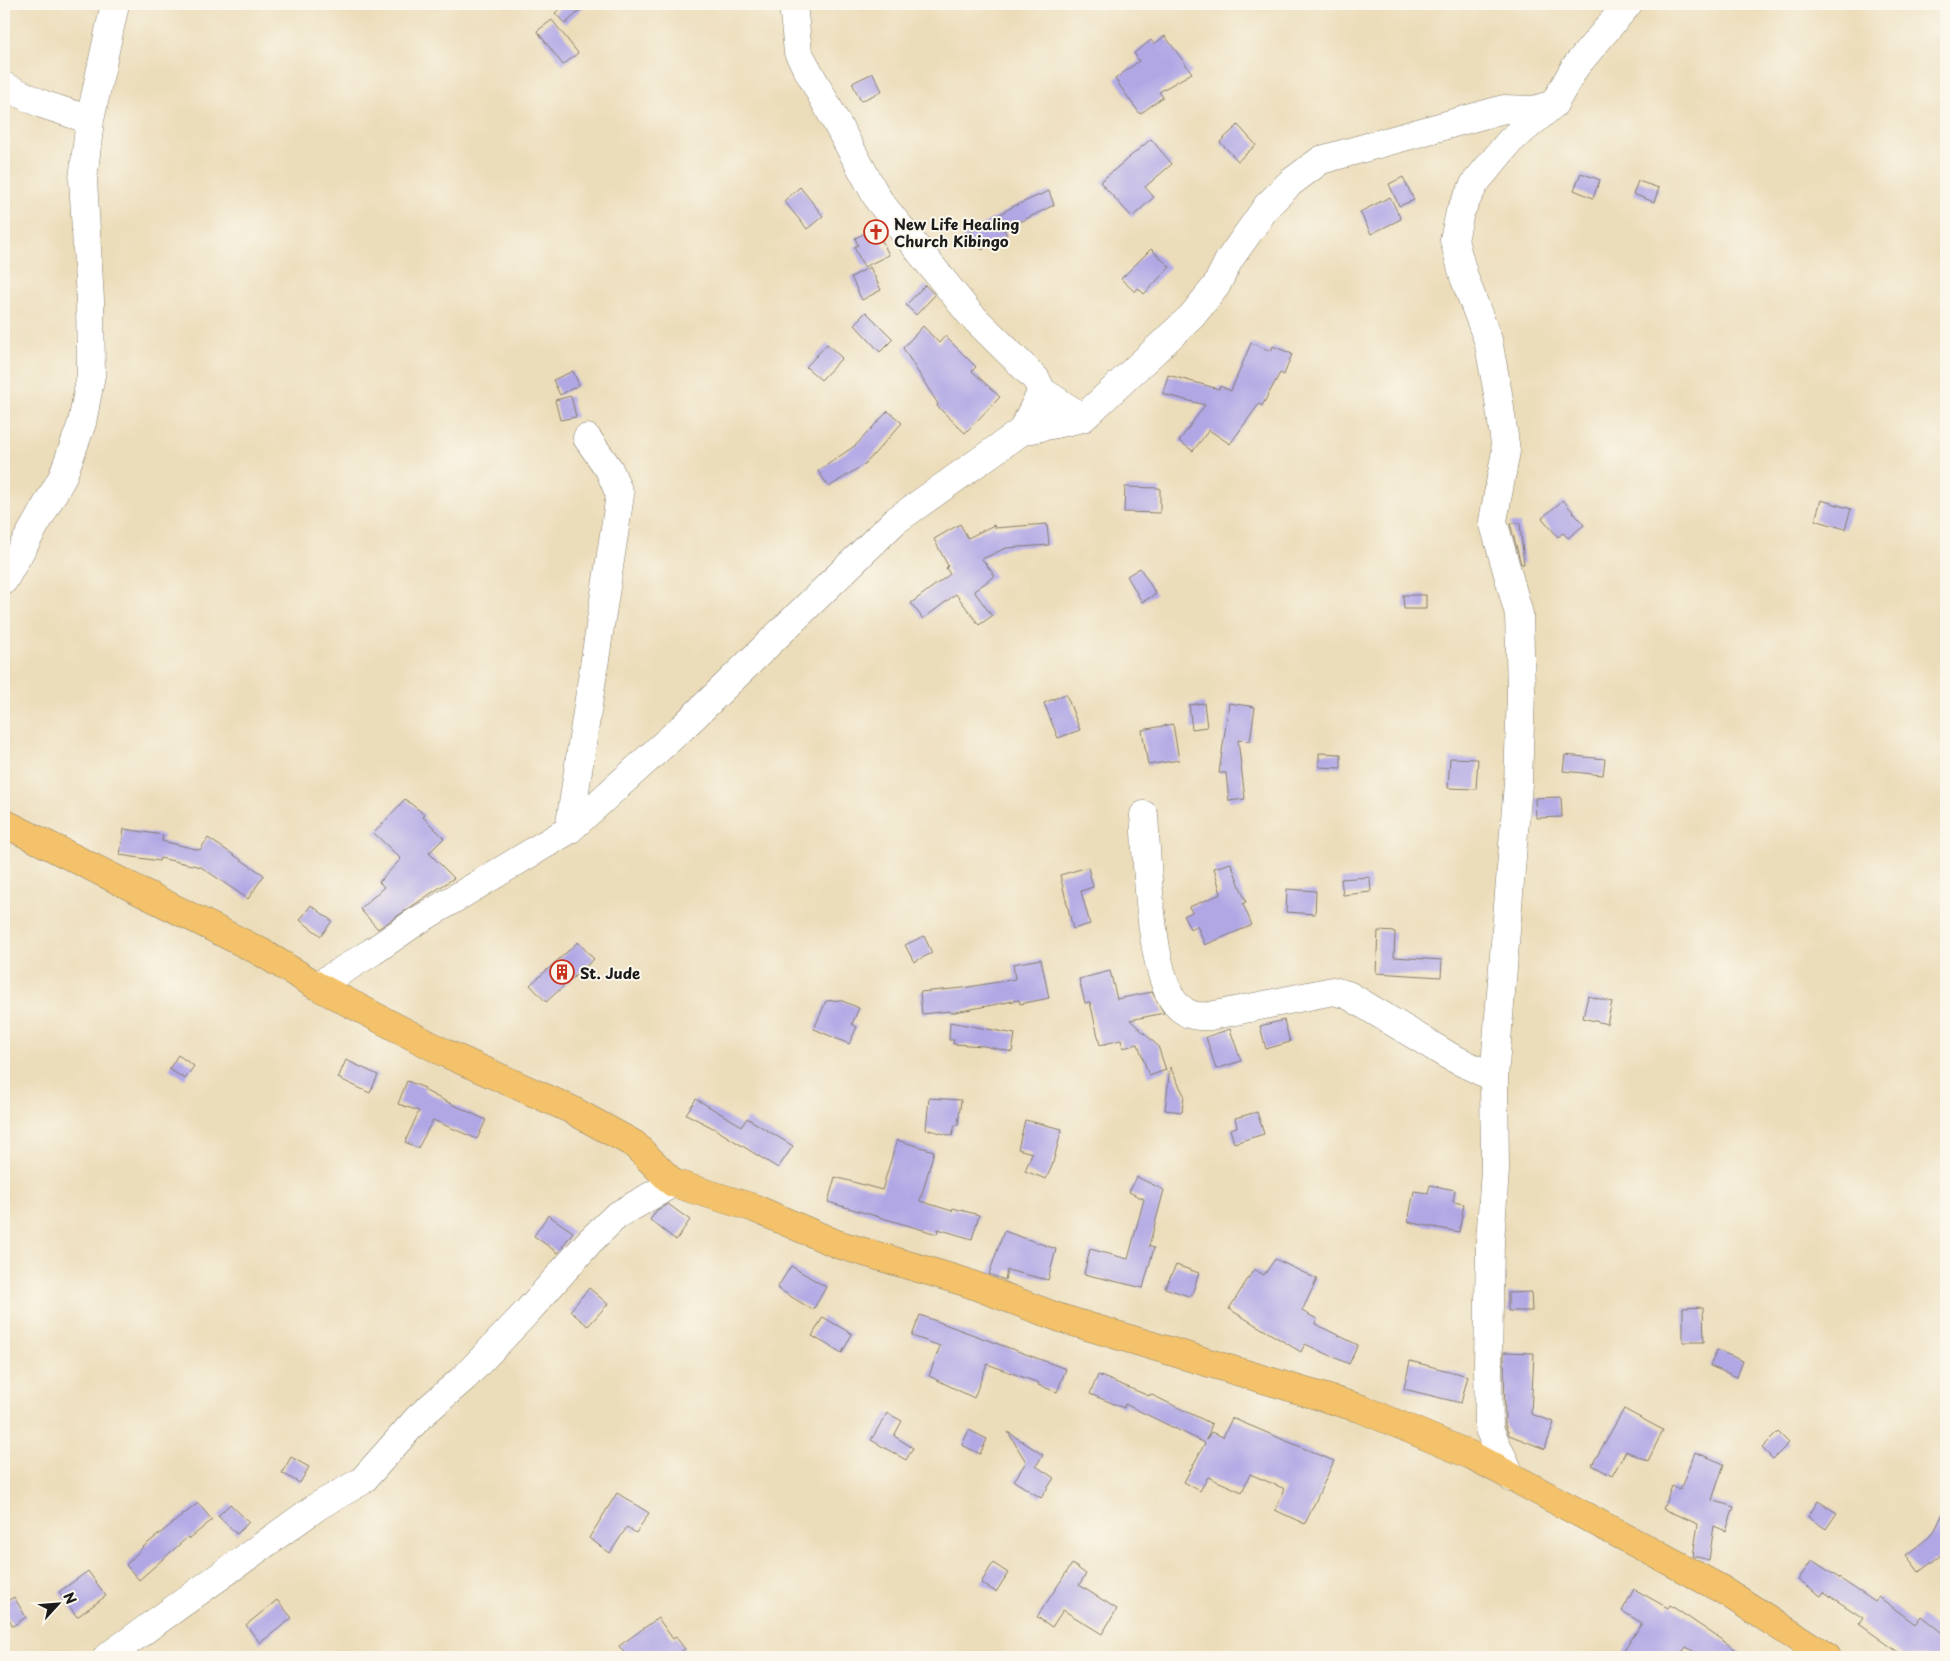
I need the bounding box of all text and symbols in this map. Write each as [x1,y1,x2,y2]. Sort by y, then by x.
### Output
place label: New Life Healing Church Kibingo [894,212,1019,252]
church icon: New Life Healing Church Kibingo [863,219,889,245]
building icon: St. Jude [549,959,575,985]
place label: St. Jude [580,961,640,984]
north arrow [32,1578,82,1628]
text: N [58,1588,82,1608]

